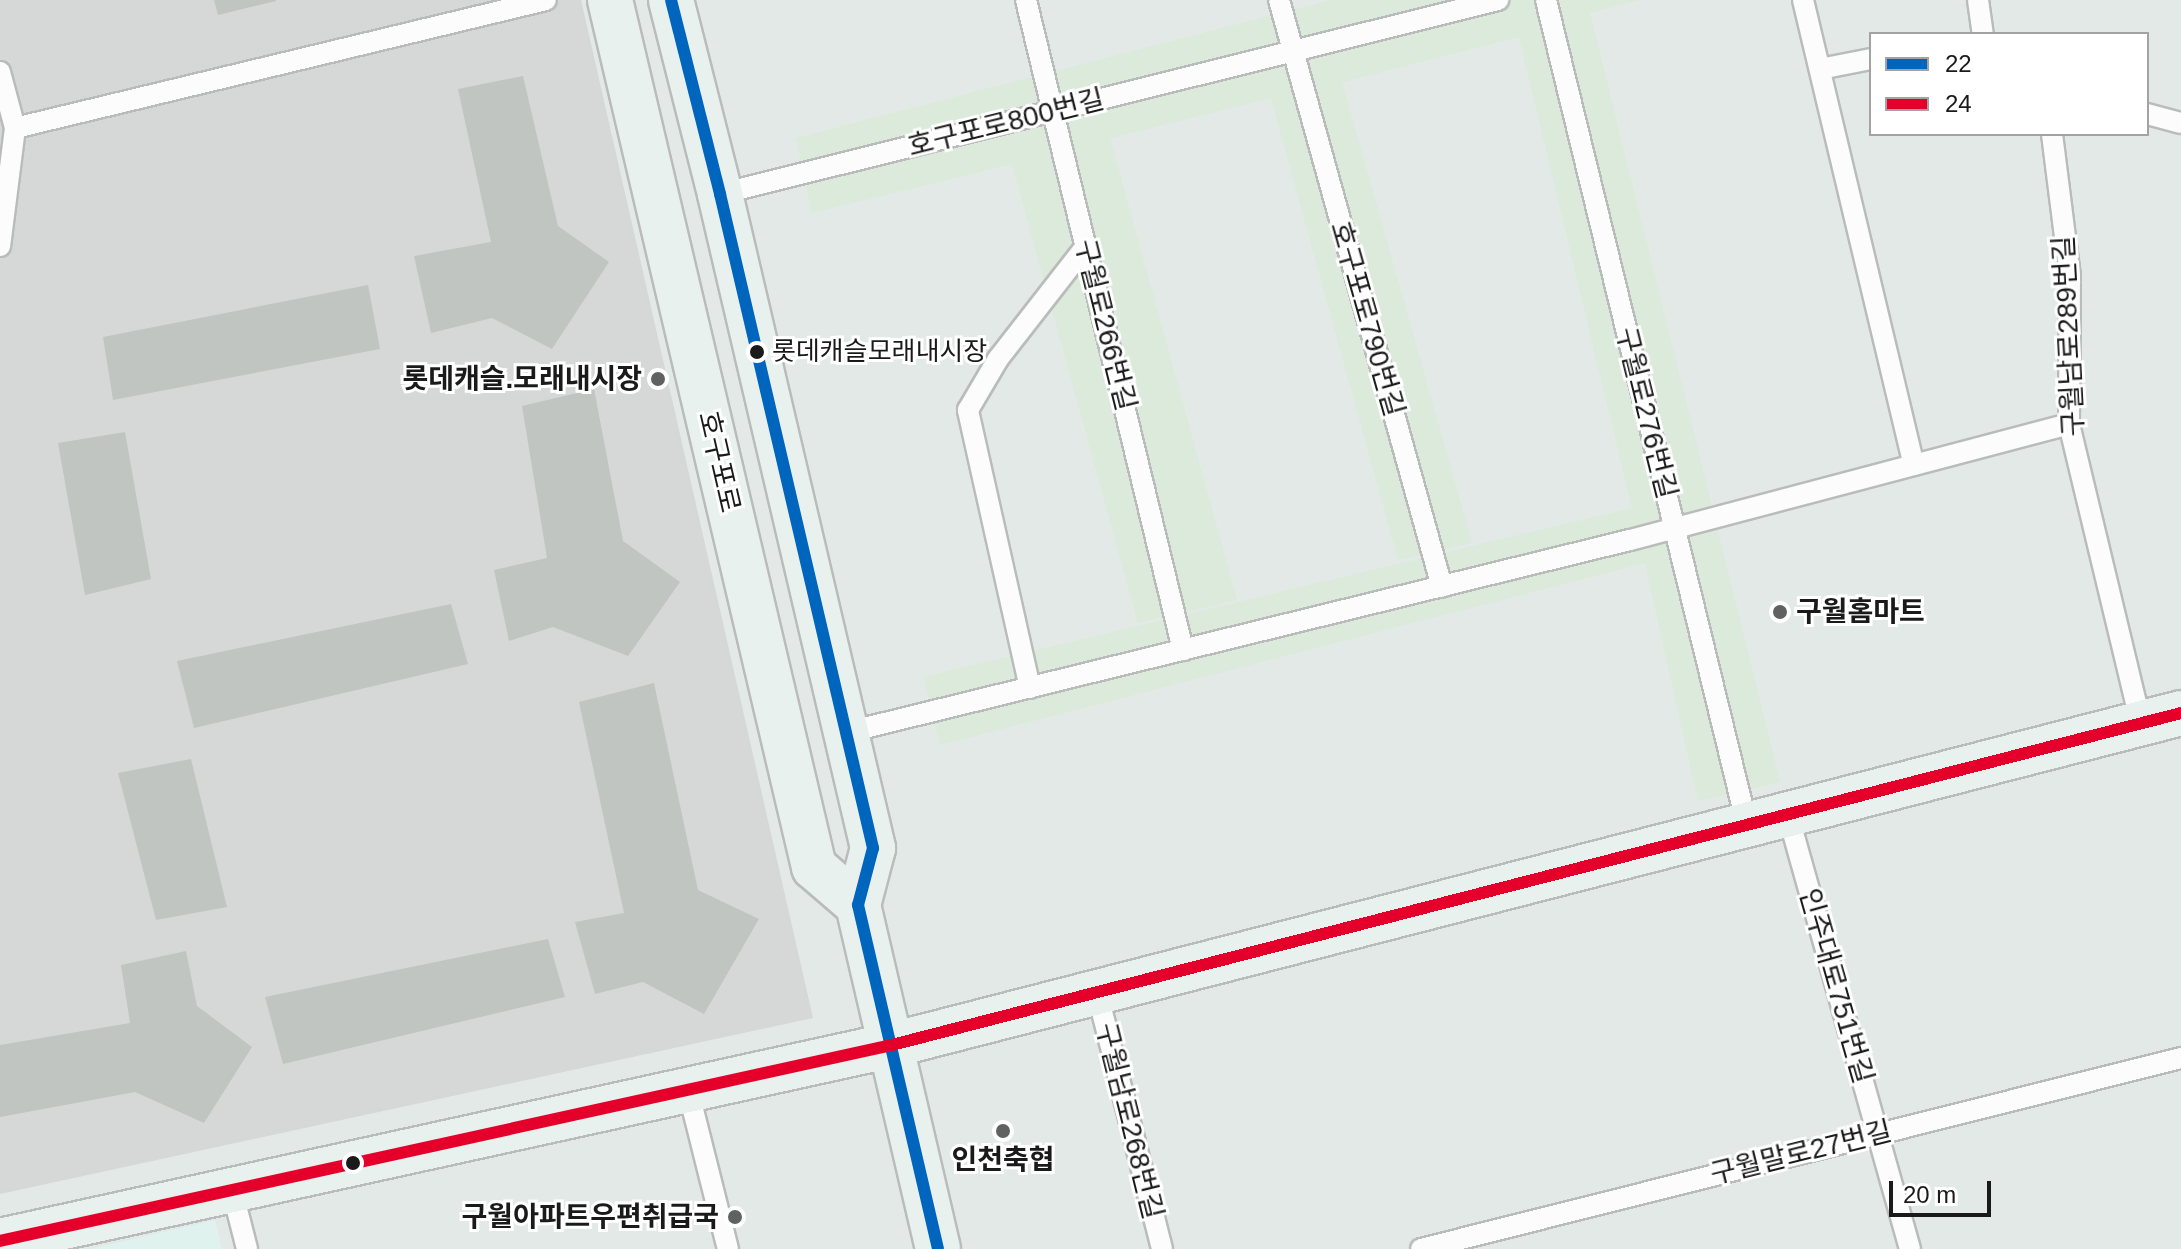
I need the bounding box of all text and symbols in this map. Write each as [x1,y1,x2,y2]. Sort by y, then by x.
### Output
legend [1869,32,2149,136]
text: 22 [1945,50,1972,77]
street label: 호구포로800번길 [904,82,1108,164]
text: 24 [1945,90,1972,117]
street label: 호구포로790번길 [1323,218,1411,420]
street label: 구월남로289번길 [2047,235,2091,437]
street label: 구월로266번길 [1067,236,1143,414]
street label: 구월로276번길 [1608,324,1684,502]
place label: 롯데캐슬모래내시장 [772,336,987,368]
marker: 롯데캐슬모래내시장 [749,344,765,360]
place label: 롯데캐슬.모래내시장 [402,362,642,396]
marker: 롯데캐슬.모래내시장 [649,370,667,388]
street label: 호구포로 [691,408,747,516]
place label: 구월홈마트 [1796,595,1925,629]
marker: 구월홈마트 [1771,603,1789,621]
street label: 인주대로751번길 [1792,885,1880,1087]
street label: 구월남로268번길 [1088,1019,1170,1223]
street label: 구월말로27번길 [1707,1114,1895,1192]
marker: 인천축협 [994,1122,1012,1140]
place label: 인천축협 [951,1143,1055,1177]
unlabelled marker [345,1155,361,1171]
scale bar [1893,1165,1995,1215]
text: 20 m [1903,1181,1956,1208]
place label: 구월아파트우편취급국 [461,1200,719,1234]
marker: 구월아파트우편취급국 [726,1208,744,1226]

